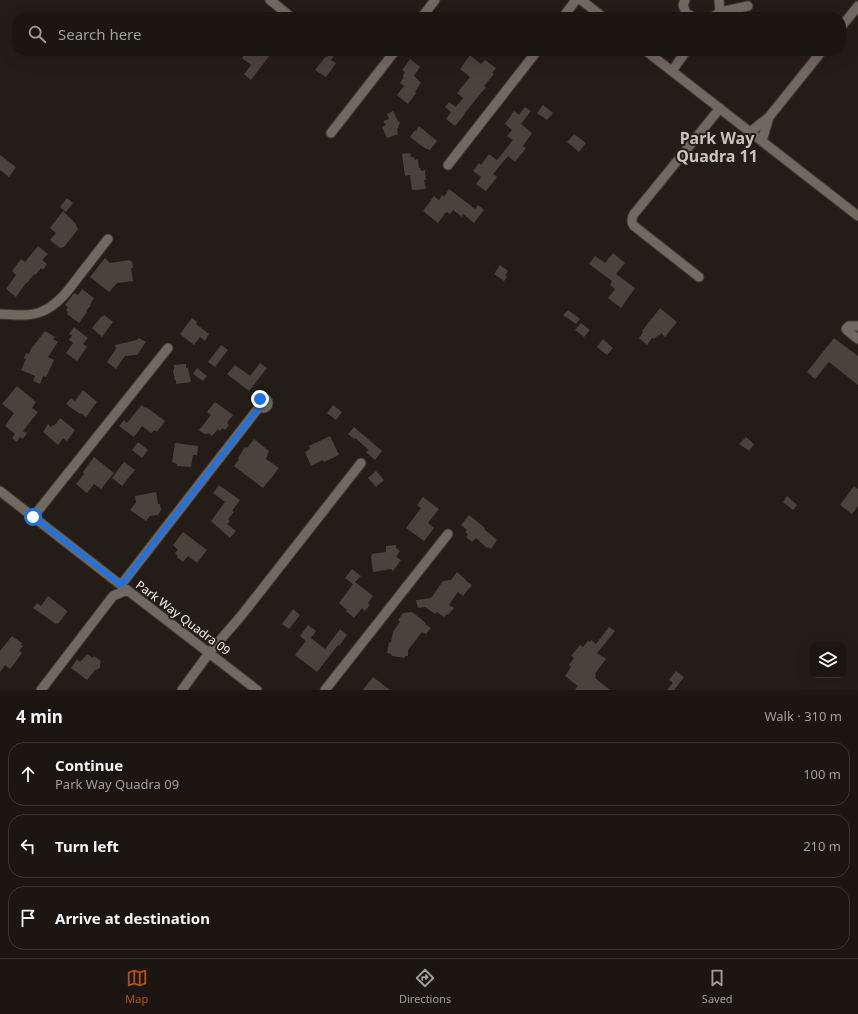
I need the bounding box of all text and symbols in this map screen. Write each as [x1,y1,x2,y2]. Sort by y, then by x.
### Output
search box [12,12,846,56]
icon: search [26,23,48,45]
text: Search here [58,24,141,44]
district label: Park Way Quadra 11 [676,127,758,167]
route end [251,390,269,408]
route start [24,508,42,526]
street label: Park Way Quadra 09 [132,576,234,659]
map controls [810,642,846,678]
button: layers [810,642,846,678]
text: 4 min [16,705,63,728]
text: Walk · 310 m [764,707,842,725]
text: Continue [55,755,123,775]
icon: ahead [17,763,39,785]
text: 100 m [803,765,841,783]
text: Park Way Quadra 09 [55,775,179,793]
icon: left [17,835,39,857]
text: Turn left [55,836,119,856]
text: 210 m [803,837,841,855]
icon: arrive [17,907,39,929]
text: Arrive at destination [55,908,210,928]
tab: Map [125,967,148,1006]
tab: Directions [399,967,451,1006]
tab: Saved [702,967,733,1006]

